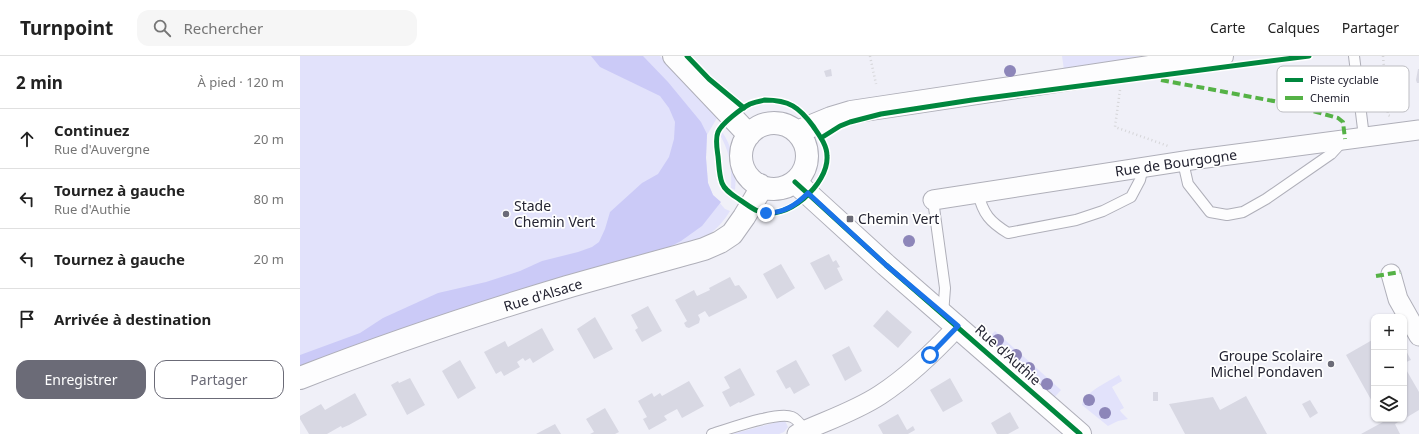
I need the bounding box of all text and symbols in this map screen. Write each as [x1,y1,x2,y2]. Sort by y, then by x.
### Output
search box [137,10,417,46]
text: Turnpoint [20,15,113,41]
icon: search [151,17,173,39]
text: Rechercher [183,18,263,38]
text: Carte [1210,18,1246,37]
text: Calques [1268,18,1320,37]
text: Partager [1342,18,1399,37]
legend [1277,66,1409,112]
text: 2 min [16,71,63,94]
text: Piste cyclable [1310,72,1379,87]
text: À pied · 120 m [198,73,284,91]
text: Chemin [1310,90,1350,105]
text: Continuez [54,120,129,140]
icon: ahead [16,128,38,150]
text: 20 m [254,130,284,148]
text: Rue d'Auvergne [54,140,150,158]
street label: Rue de Bourgogne [1114,145,1238,180]
text: Tournez à gauche [54,180,185,200]
icon: left [16,188,38,210]
text: 80 m [254,190,284,208]
place label: Stade Chemin Vert [514,196,595,231]
text: Rue d'Authie [54,200,131,218]
route end [757,204,775,222]
marker: Stade Chemin Vert [501,209,511,219]
place label: Chemin Vert [858,209,939,228]
marker: Chemin Vert [845,214,855,224]
icon: left [16,248,38,270]
text: Tournez à gauche [54,249,185,269]
text: 20 m [254,250,284,268]
street label: Rue d'Alsace [501,274,585,316]
icon: arrive [16,308,38,330]
text: Arrivée à destination [54,309,211,329]
map controls [1371,314,1407,422]
button: + [1371,314,1407,350]
street label: Rue d'Authie [971,320,1045,389]
route start [921,346,939,364]
place label: Groupe Scolaire Michel Pondaven [1210,346,1323,381]
button: − [1371,350,1407,386]
marker: Groupe Scolaire Michel Pondaven [1326,359,1336,369]
button: Enregistrer [16,360,146,399]
button: Partager [154,360,284,399]
button: layers [1371,386,1407,422]

